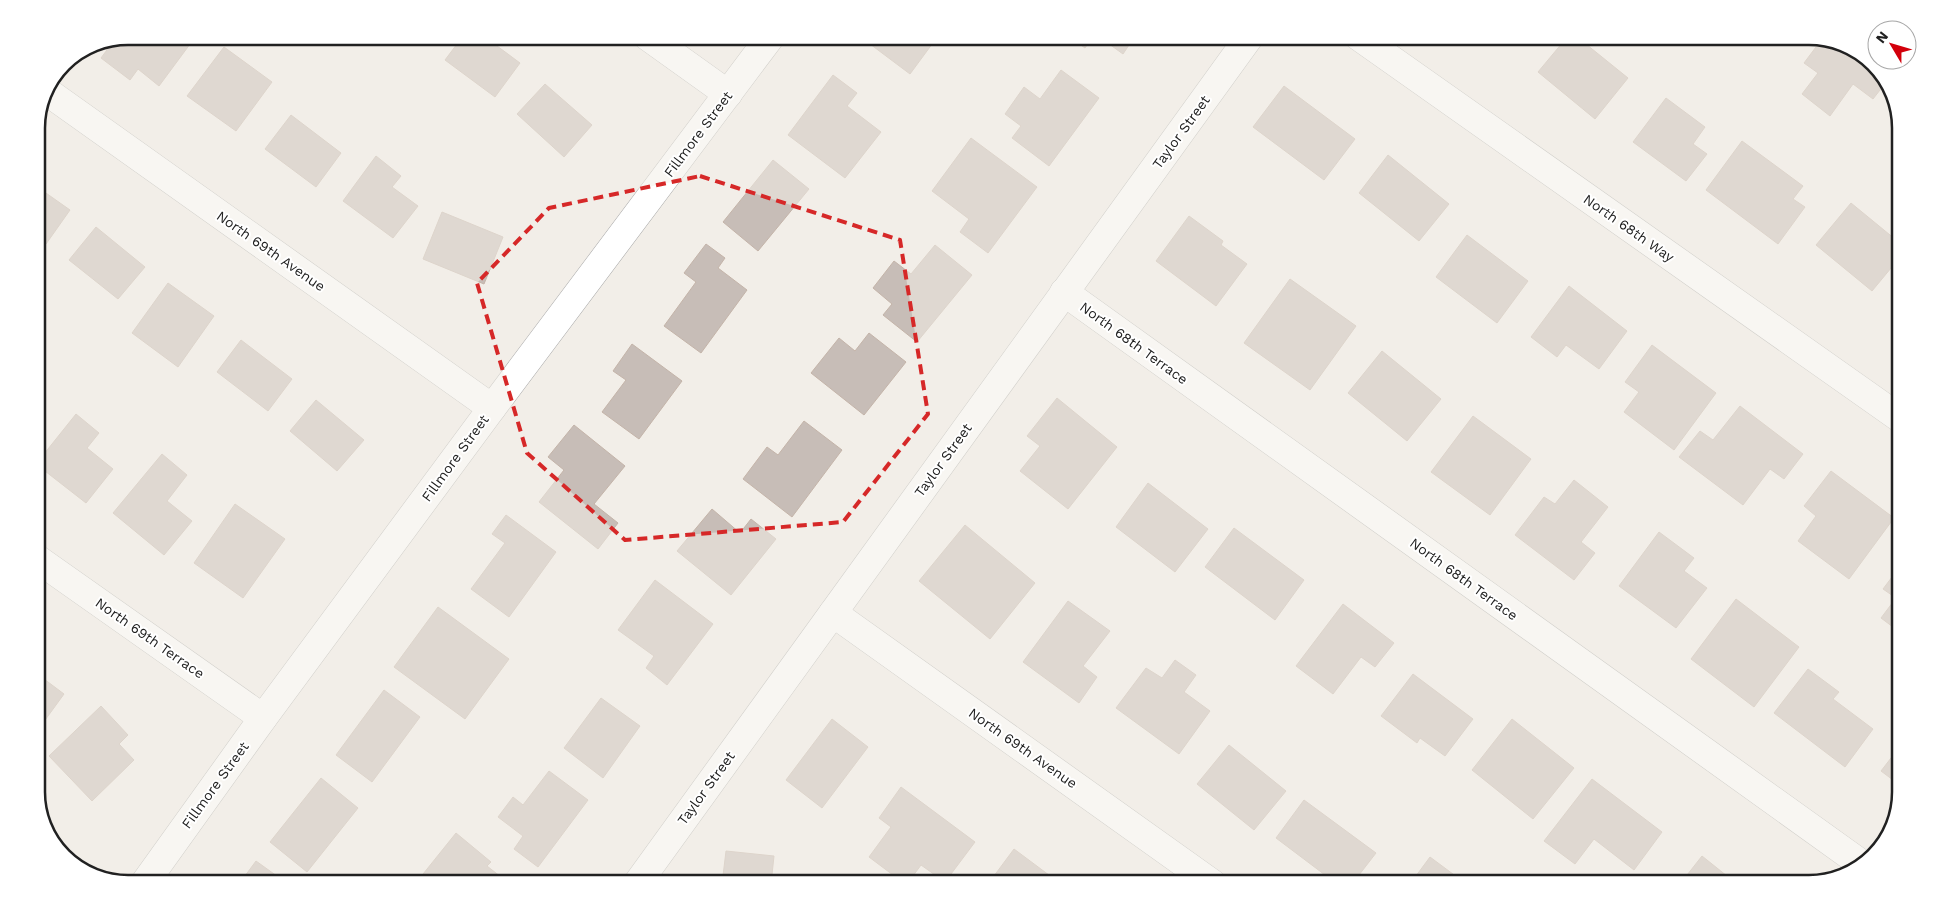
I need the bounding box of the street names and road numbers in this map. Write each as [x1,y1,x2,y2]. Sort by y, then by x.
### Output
street label: Fillmore Street [661,88,735,180]
street label: Taylor Street [1149,92,1213,172]
street label: North 68th Way [1581,191,1678,266]
street label: North 69th Avenue [214,208,328,294]
street label: North 68th Terrace [1077,299,1191,387]
street label: Fillmore Street [418,412,492,504]
street label: Taylor Street [911,420,975,500]
street label: North 68th Terrace [1407,535,1521,623]
street label: North 69th Terrace [92,594,208,682]
street label: North 69th Avenue [966,705,1080,791]
street label: Fillmore Street [178,739,252,831]
street label: Taylor Street [674,748,738,828]

